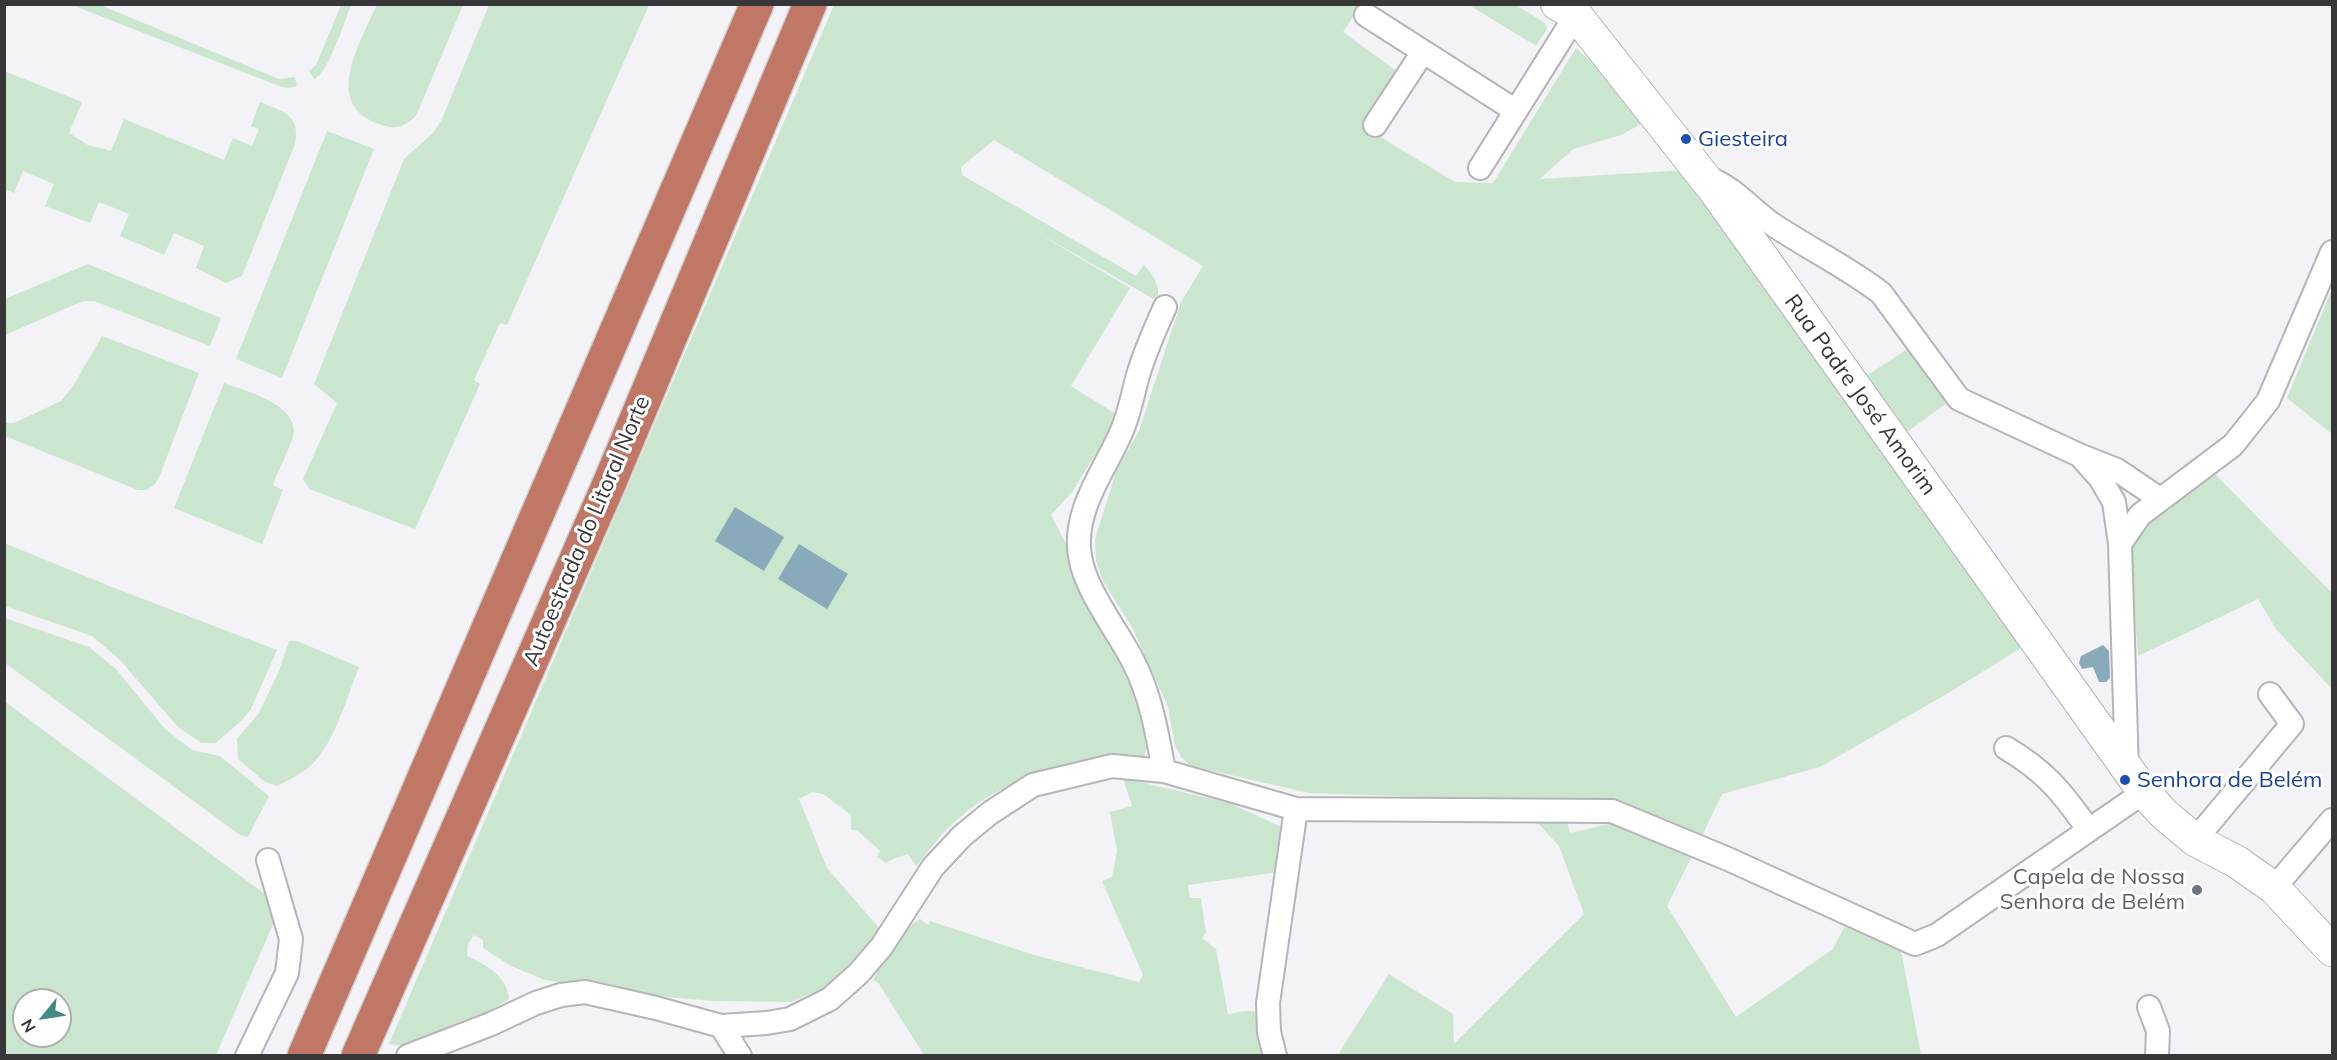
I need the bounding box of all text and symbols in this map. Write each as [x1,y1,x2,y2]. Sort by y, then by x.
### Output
place label: Giesteira [1698,126,1788,152]
marker: Giesteira [1679,132,1693,146]
street label: Rua Padre José Amorim [1778,290,1942,500]
street label: Autoestrada do Litoral Norte [518,392,656,670]
place label: Senhora de Belém [2137,767,2322,793]
marker: Senhora de Belém [2118,773,2132,787]
place label: Capela de Nossa Senhora de Belém [2000,864,2185,915]
marker: Capela de Nossa Senhora de Belém [2190,883,2204,897]
north arrow [12,988,72,1048]
text: N [16,1016,40,1036]

